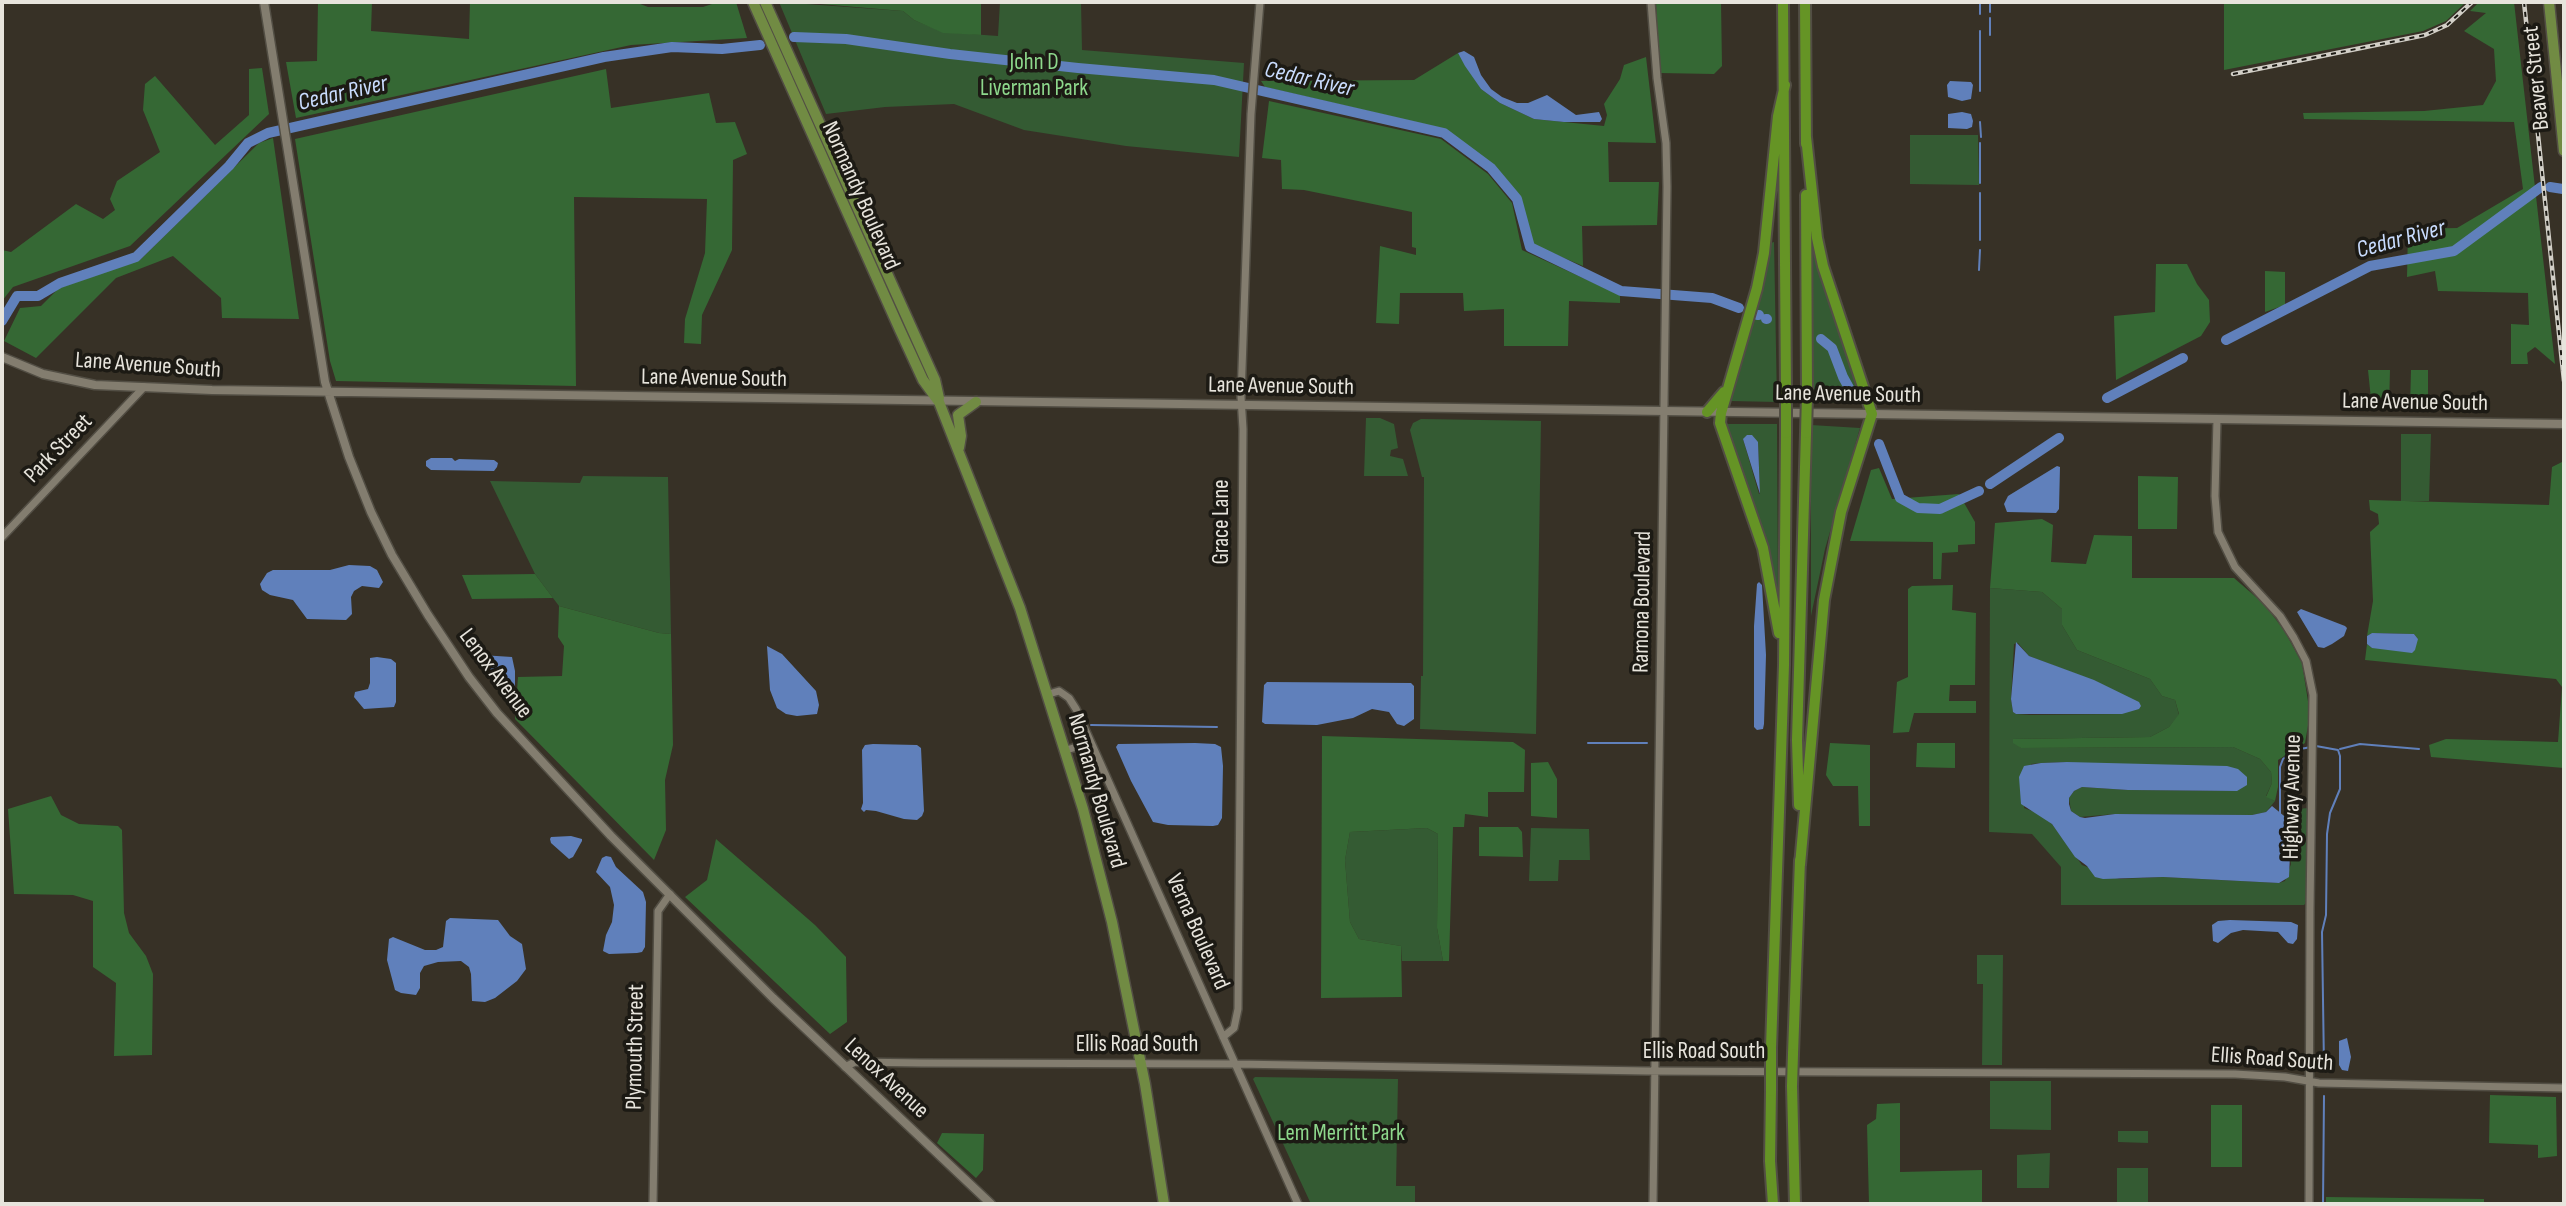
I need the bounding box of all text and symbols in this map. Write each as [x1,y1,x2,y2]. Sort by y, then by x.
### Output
street label: Beaver Street [2518,24,2556,132]
park label: John D Liverman Park [980,49,1088,103]
water label: Cedar River [1262,56,1356,104]
water label: Cedar River [296,70,390,118]
street label: Normandy Boulevard [815,118,905,274]
water label: Cedar River [2353,214,2449,266]
street label: Lane Avenue South [74,347,222,385]
street label: Lane Avenue South [641,364,787,394]
street label: Lane Avenue South [1208,372,1354,402]
street label: Lane Avenue South [1775,380,1921,410]
street label: Lane Avenue South [2342,388,2488,418]
street label: Park Street [19,409,99,489]
street label: Grace Lane [1208,479,1236,565]
street label: Ramona Boulevard [1628,531,1658,673]
street label: Lenox Avenue [452,624,538,724]
street label: Normandy Boulevard [1061,711,1131,871]
street label: Highway Avenue [2278,734,2308,860]
street label: Verna Boulevard [1159,870,1235,994]
street label: Plymouth Street [621,984,651,1110]
street label: Ellis Road South [1076,1031,1198,1059]
street label: Lenox Avenue [838,1033,934,1125]
street label: Ellis Road South [1643,1038,1765,1066]
street label: Ellis Road South [2210,1042,2334,1078]
park label: Lem Merritt Park [1277,1120,1405,1148]

